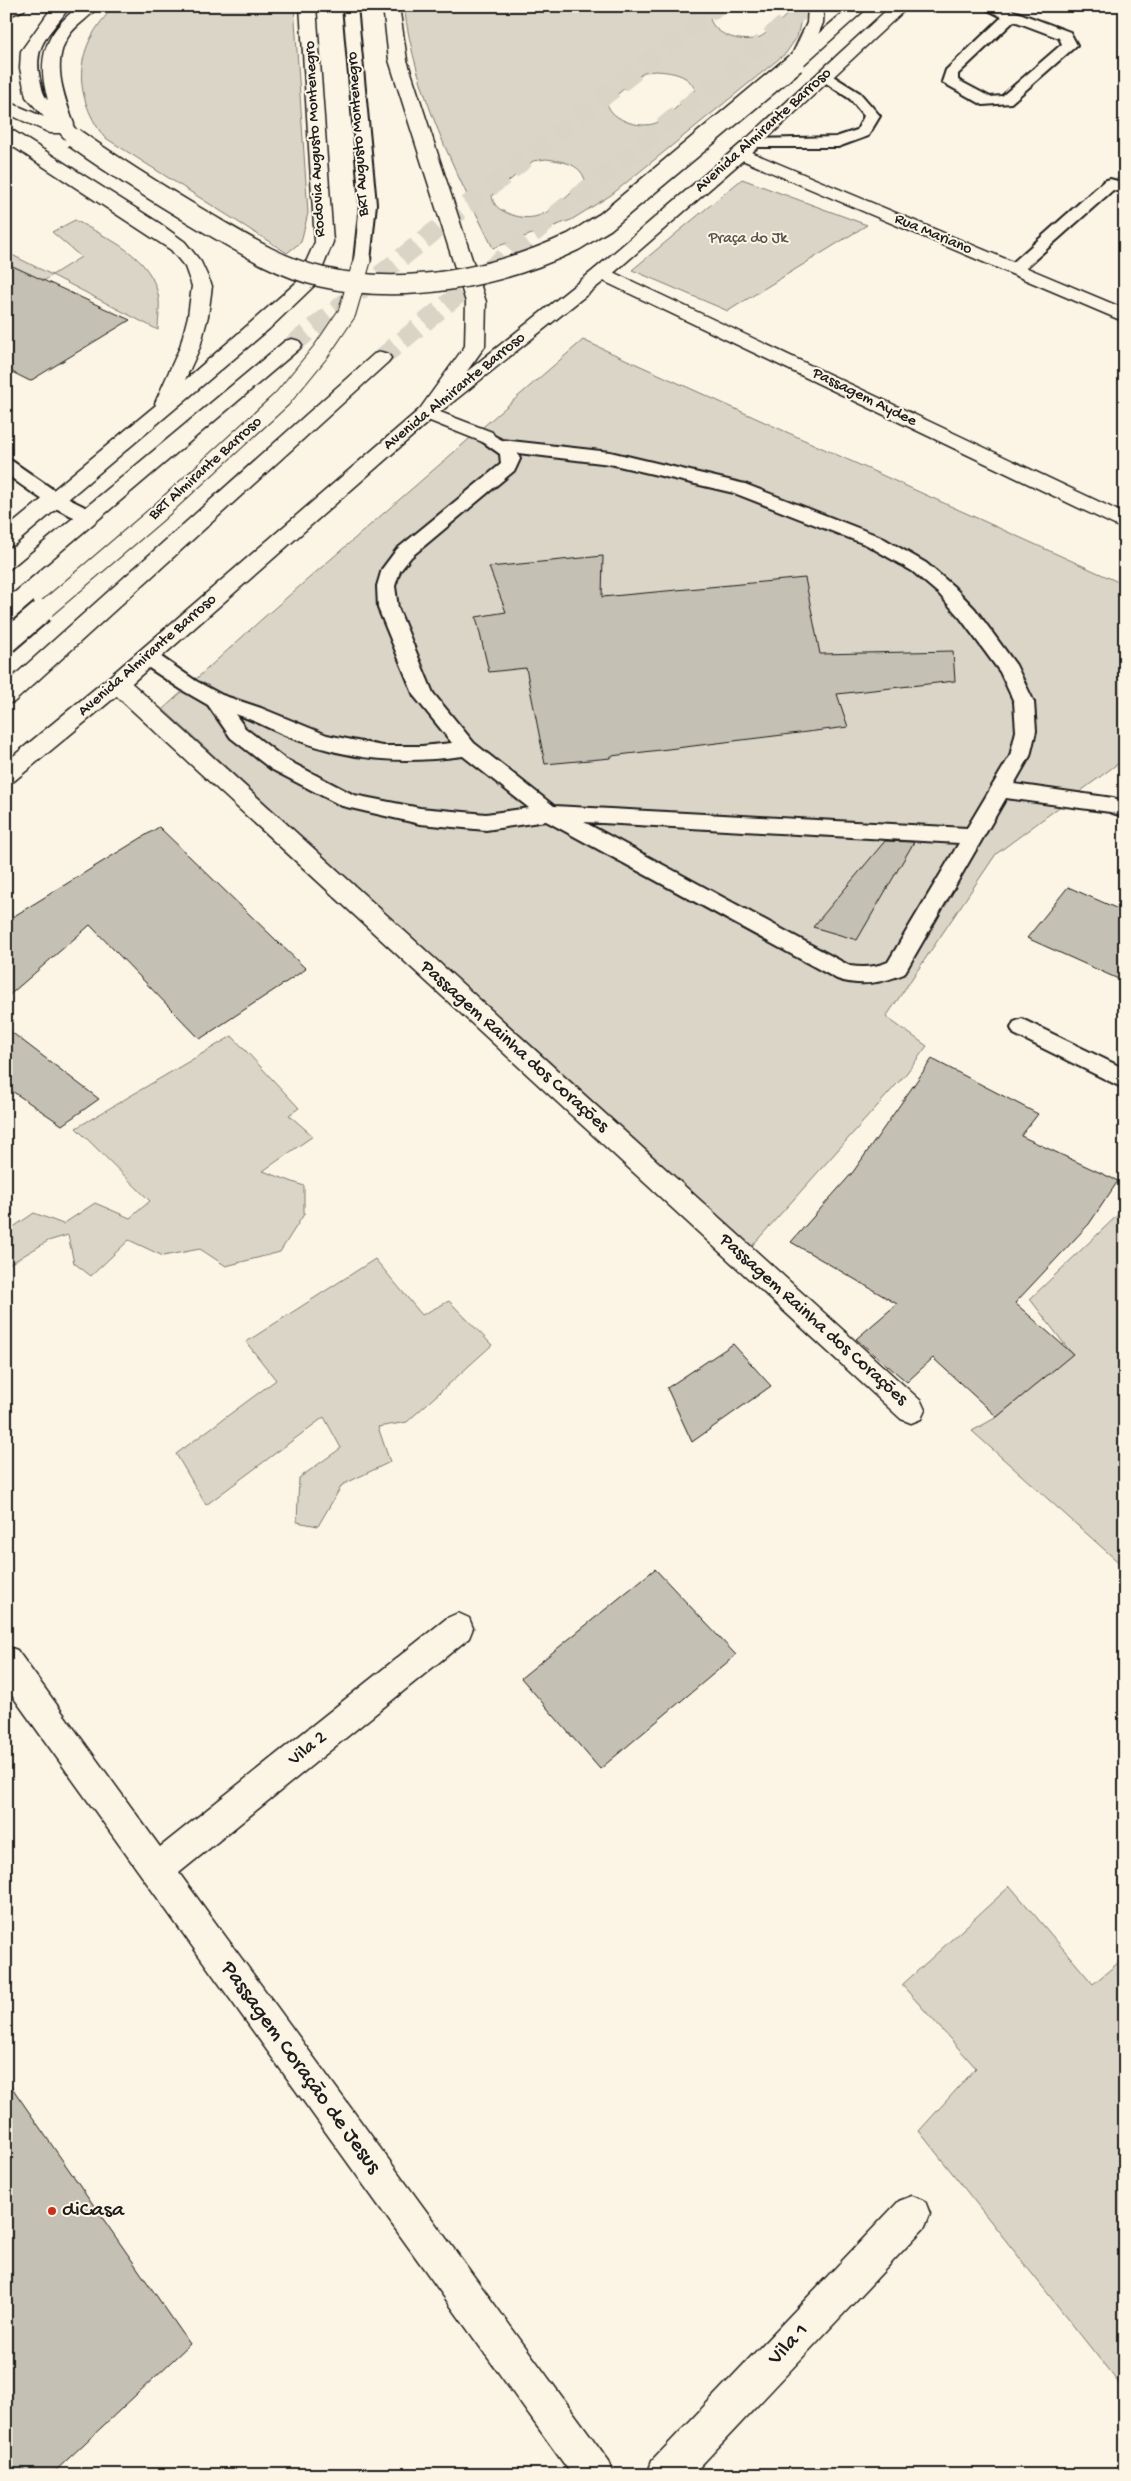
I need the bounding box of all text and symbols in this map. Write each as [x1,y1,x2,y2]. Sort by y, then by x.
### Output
street label: Rodovia Augusto Montenegro [301,40,331,238]
street label: BRT Augusto Montenegro [344,51,374,218]
street label: Avenida Almirante Barroso [692,65,836,197]
street label: Rua Mariano [891,210,975,260]
park label: Praça do Jk [708,230,789,249]
street label: Avenida Almirante Barroso [380,329,530,455]
street label: Passagem Aydee [808,364,920,432]
street label: BRT Almirante Barroso [145,413,267,526]
street label: Avenida Almirante Barroso [75,591,221,721]
street label: Passagem Rainha dos Corações [414,955,614,1139]
street label: Passagem Rainha dos Corações [713,1228,913,1412]
street label: Vila 2 [283,1726,332,1772]
street label: Passagem Coração de Jesus [214,1956,386,2180]
place label: diCasa [62,2198,125,2224]
marker: diCasa [46,2205,58,2217]
street label: Vila 1 [762,2319,815,2372]

